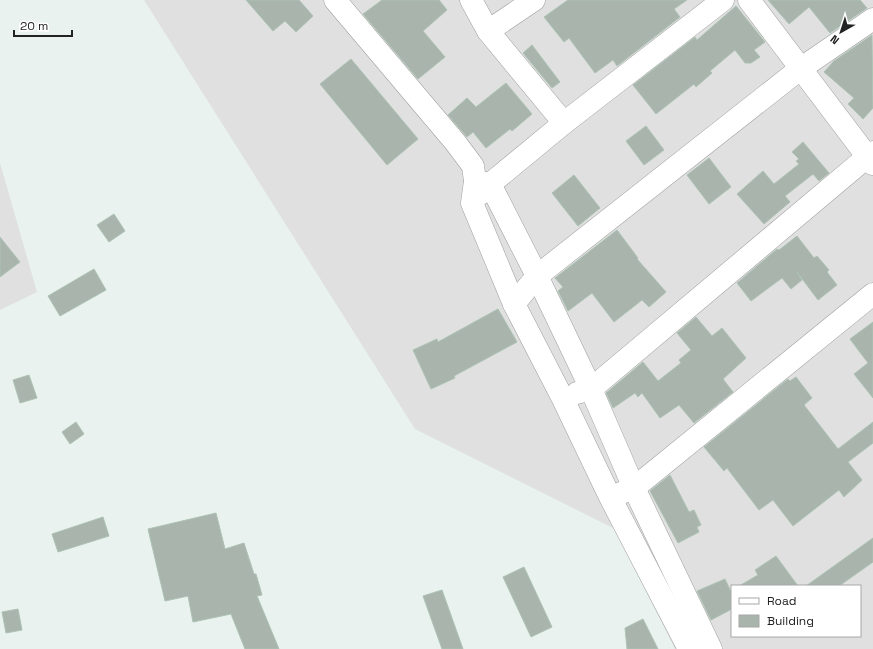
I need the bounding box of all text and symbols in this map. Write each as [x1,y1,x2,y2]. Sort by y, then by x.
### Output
scale bar [14,12,72,38]
north arrow [821,12,861,52]
text: 20 m [20,18,48,34]
text: N [827,32,842,48]
legend [731,585,861,637]
text: Road [767,593,796,609]
text: Building [767,613,814,629]

